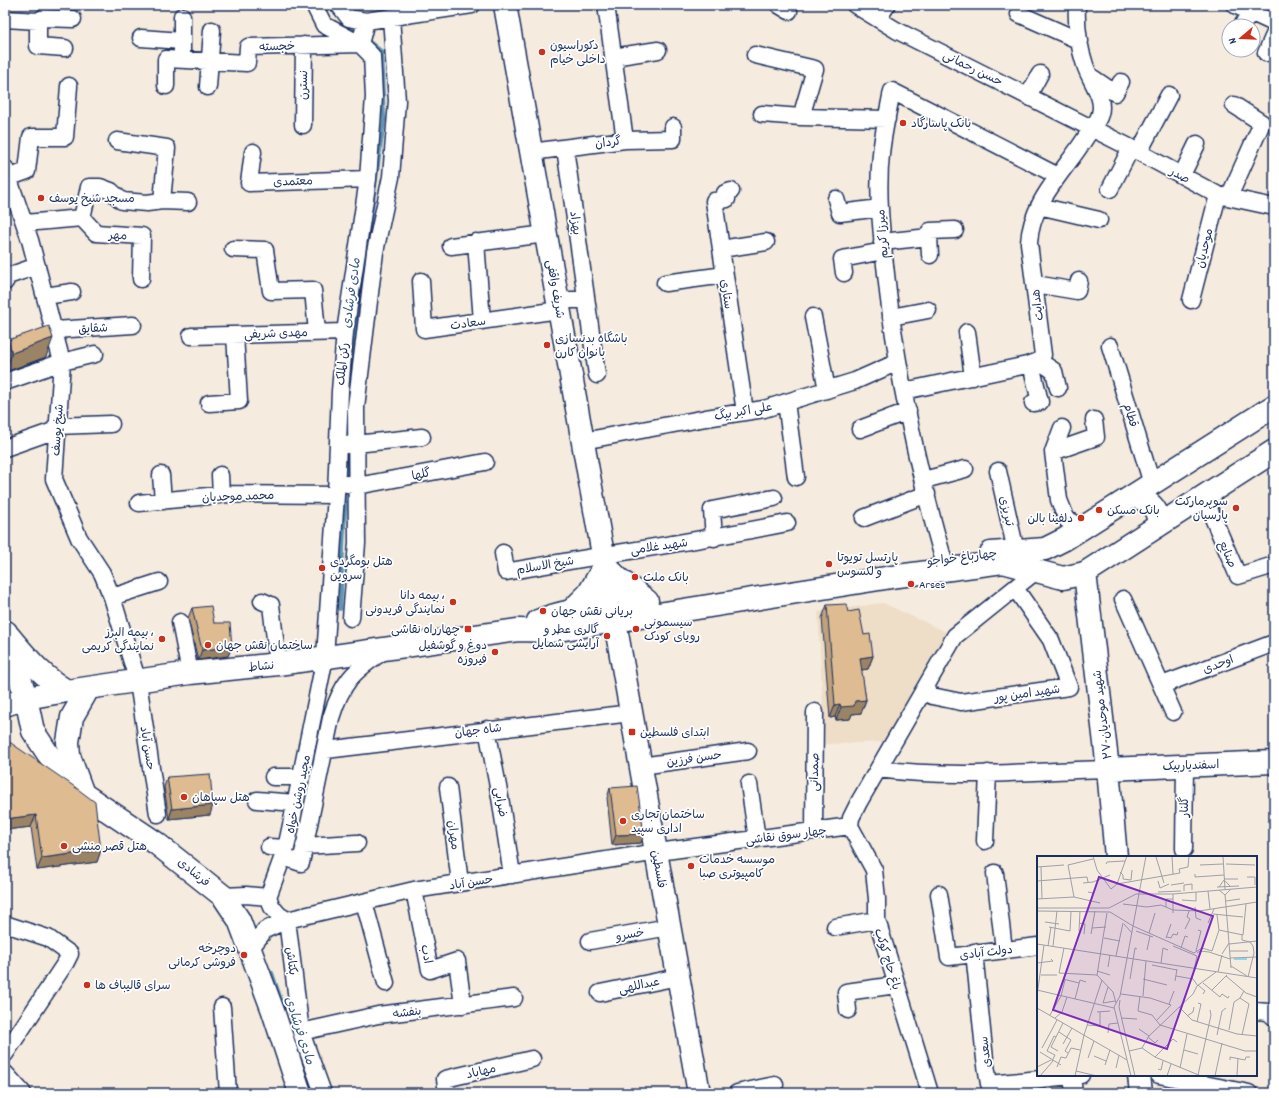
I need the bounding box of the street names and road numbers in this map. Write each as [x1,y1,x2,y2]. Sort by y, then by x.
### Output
street label: خجسته [259,38,295,57]
street label: حسن رحمانی [939,48,1005,91]
street label: نسترن [296,70,313,100]
street label: گردان [594,133,622,154]
street label: صدر [1165,163,1193,189]
street label: معتمدی [273,173,313,192]
street label: میرزا کریم [873,209,894,259]
street label: بهزاد [564,210,585,236]
street label: مهر [107,227,128,245]
street label: موحدیان [1192,227,1219,270]
street label: شریف واقفی [541,259,568,320]
street label: ستاری [715,278,736,310]
street label: هدایت [1028,288,1049,322]
street label: سعادت [449,314,487,335]
street label: شقایق [78,320,108,339]
street label: مهدی شریفی [244,325,308,344]
street label: رکن الملک [333,342,354,386]
street label: علی اکبر بیگ [713,399,774,426]
street label: قطام [1118,401,1141,429]
street label: شیخ یوسف [48,403,69,457]
street label: گلها [410,465,432,486]
street label: محمد موحدیان [202,488,274,507]
street label: تبریزی [994,495,1017,529]
street label: شهید غلامی [629,535,689,560]
street label: صنایع [1213,539,1240,571]
street label: چهارباغ خواجو [925,546,998,571]
street label: شیخ الاسلام [515,553,576,580]
street label: اوحدی [1201,652,1237,679]
street label: نشاط [247,658,275,677]
street label: ۲۷-شهید موحدیان [1090,669,1117,760]
street label: شهید امین پور [992,681,1061,708]
street label: شاه جهان [454,720,503,743]
street label: حسن آباد [135,725,158,771]
street label: حسن فرزین [666,747,723,772]
street label: صمدانی [807,752,824,792]
street label: مجید روشن خواه [283,753,316,835]
street label: اسفندیاربیک [1162,757,1220,776]
street label: ضرابی [489,786,511,819]
street label: گلنار [1177,797,1194,818]
street label: مهران [442,819,463,851]
street label: چهار سوق نقاشی [745,823,828,850]
street label: فلسطین [646,849,669,890]
street label: فرشادی [173,855,213,892]
street label: حسن آباد [448,872,494,895]
street label: خسرو [614,925,646,947]
street label: باغ حاج کوکب [869,926,904,992]
street label: دولت آبادی [959,942,1014,965]
street label: ادب [415,943,436,965]
street label: بکتاش [280,946,301,976]
street label: عبداللهی [617,974,661,999]
street label: بنفشه [392,1003,422,1024]
street label: سعدی [976,1035,997,1068]
street label: مهاباد [465,1061,498,1084]

